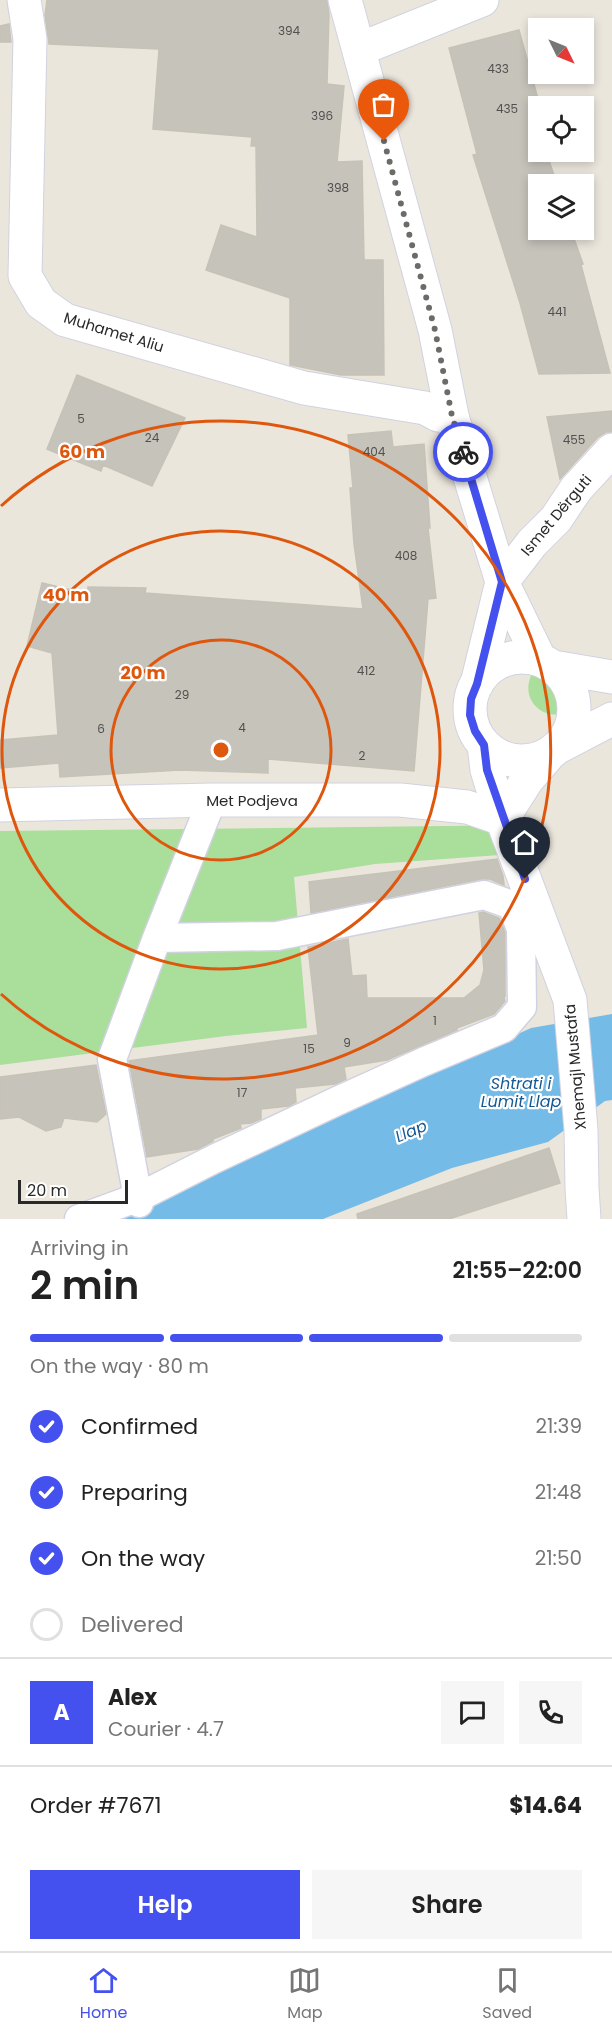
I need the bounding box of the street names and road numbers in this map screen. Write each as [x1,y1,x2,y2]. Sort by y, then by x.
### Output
street label: Muhamet Aliu [61,307,167,357]
street label: Ismet Dërguti [516,470,596,560]
street label: Met Podjeva [206,790,298,811]
street label: Xhemajl Mustafa [559,1003,591,1131]

